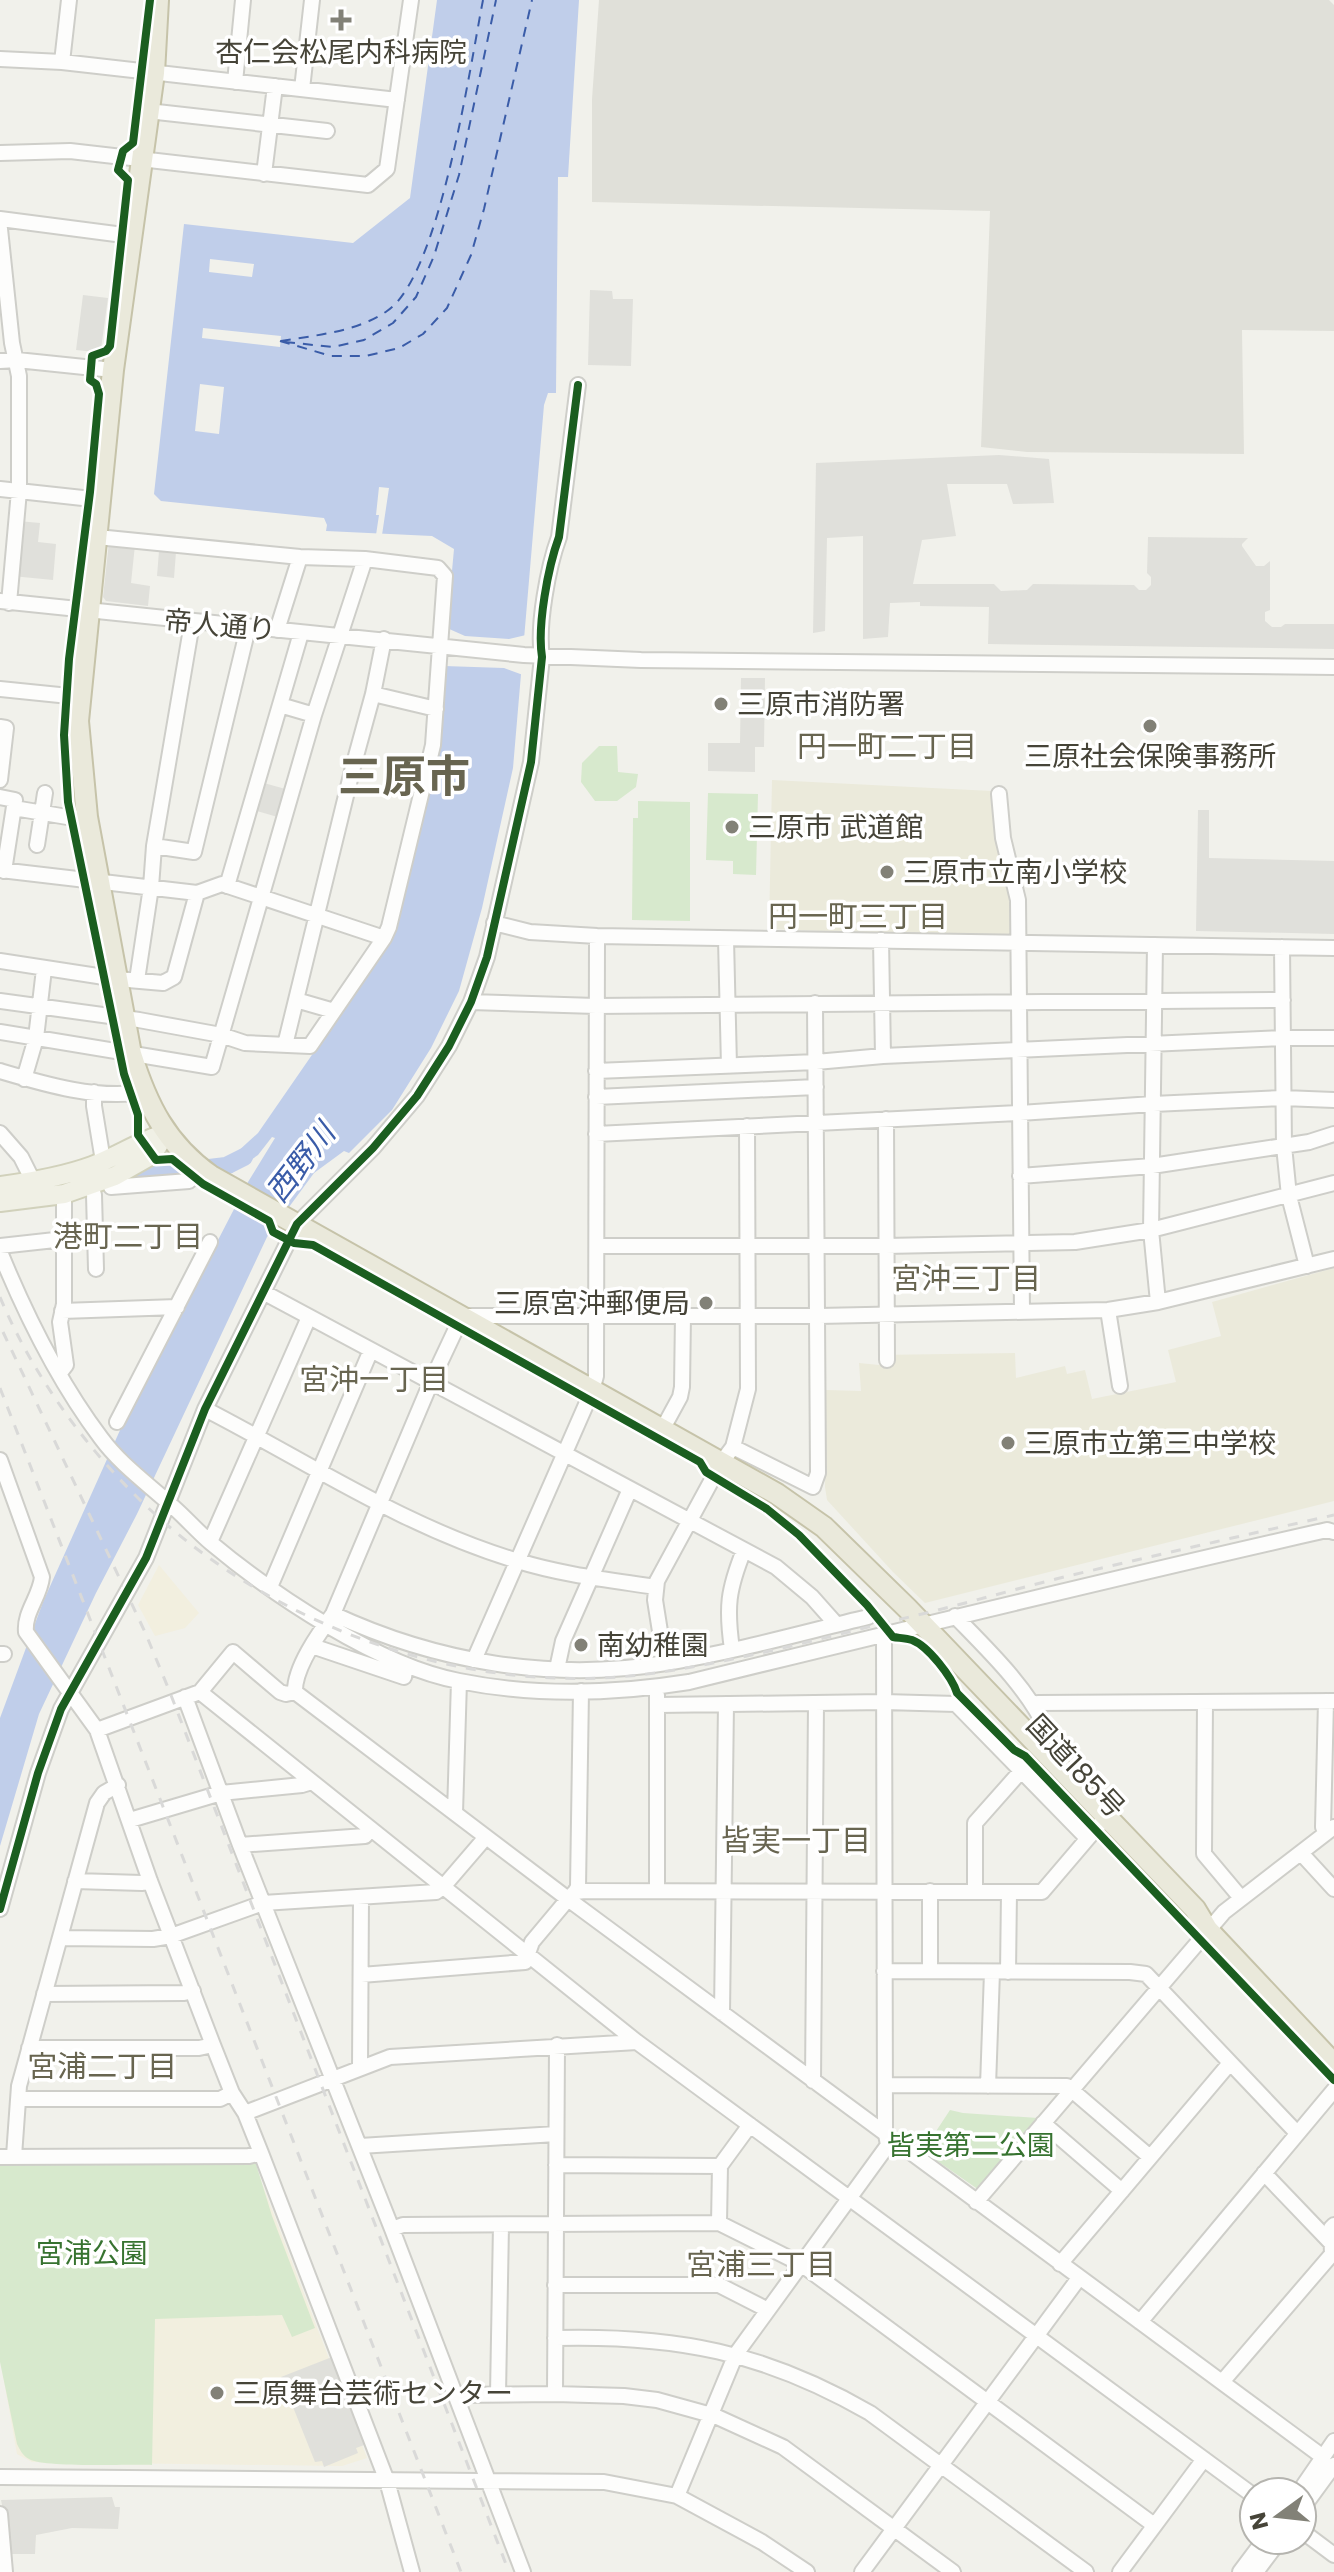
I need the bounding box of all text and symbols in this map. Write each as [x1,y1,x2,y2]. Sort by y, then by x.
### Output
marker: 杏仁会松尾内科病院 [330,9,352,31]
place label: 杏仁会松尾内科病院 [215,33,467,72]
street label: 帝人通り [162,601,277,650]
place label: 三原市消防署 [737,685,905,724]
marker: 三原市消防署 [712,695,730,713]
marker: 三原社会保険事務所 [1141,717,1159,735]
district label: 円一町二丁目 [797,725,977,768]
place label: 三原社会保険事務所 [1024,737,1276,776]
district label: 三原市 [338,746,470,807]
place label: 三原市 武道館 [748,808,923,847]
marker: 三原市 武道館 [723,818,741,836]
place label: 三原市立南小学校 [903,853,1127,892]
marker: 三原市立南小学校 [878,863,896,881]
district label: 円一町三丁目 [768,895,948,938]
water label: 西野川 [256,1112,347,1211]
district label: 港町二丁目 [53,1215,203,1258]
district label: 宮沖三丁目 [891,1257,1041,1300]
place label: 三原宮沖郵便局 [494,1284,690,1323]
marker: 三原宮沖郵便局 [697,1294,715,1312]
district label: 宮沖一丁目 [299,1358,449,1401]
place label: 三原市立第三中学校 [1024,1424,1276,1463]
marker: 三原市立第三中学校 [999,1434,1017,1452]
place label: 南幼稚園 [597,1626,709,1665]
marker: 南幼稚園 [572,1636,590,1654]
street label: 国道185号 [1018,1706,1134,1827]
district label: 皆実一丁目 [721,1819,871,1862]
district label: 宮浦二丁目 [27,2045,177,2088]
park label: 皆実第二公園 [887,2126,1055,2165]
park label: 宮浦公園 [36,2234,148,2273]
district label: 宮浦三丁目 [686,2243,836,2286]
place label: 三原舞台芸術センター [233,2374,513,2413]
marker: 三原舞台芸術センター [208,2384,226,2402]
north arrow [1238,2476,1318,2556]
text: N [1242,2509,1276,2533]

